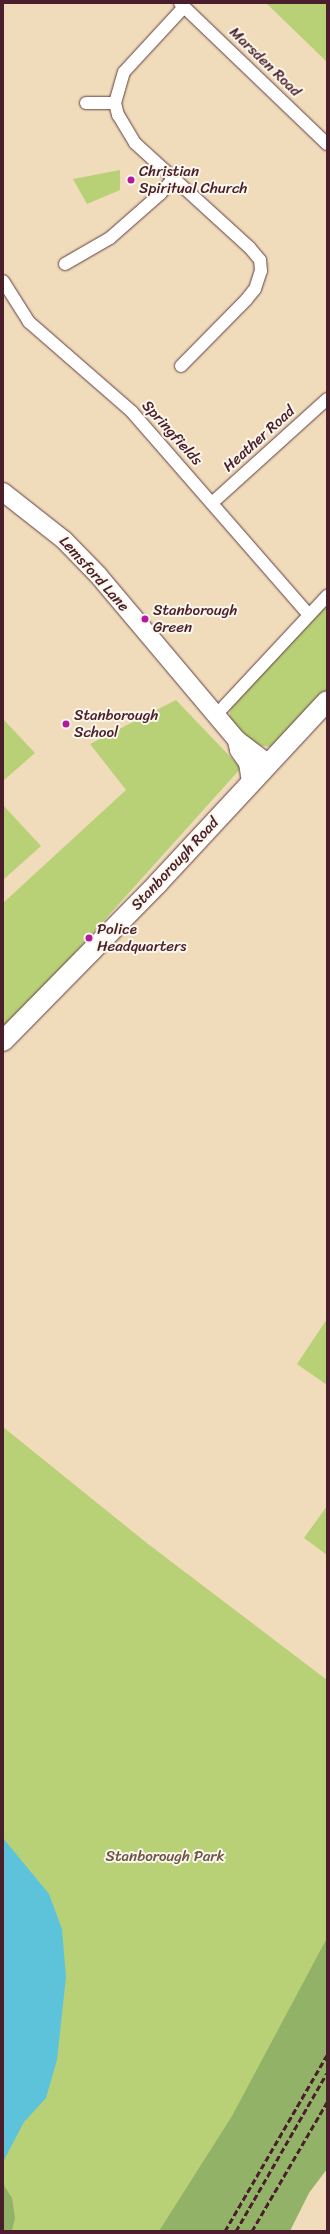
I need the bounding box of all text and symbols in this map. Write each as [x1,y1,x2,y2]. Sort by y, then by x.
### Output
street label: Marsden Road [225,23,305,101]
place label: Christian Spiritual Church [139,162,247,197]
marker: Christian Spiritual Church [126,175,136,185]
street label: Springfields [138,397,206,469]
street label: Heather Road [220,402,298,476]
street label: Lemsford Lane [55,533,133,615]
place label: Stanborough Green [153,601,237,636]
marker: Stanborough Green [140,614,150,624]
place label: Stanborough School [74,706,158,741]
marker: Stanborough School [61,719,71,729]
street label: Stanborough Road [127,814,223,914]
place label: Police Headquarters [97,920,186,955]
marker: Police Headquarters [84,933,94,943]
park label: Stanborough Park [106,1848,224,1866]

